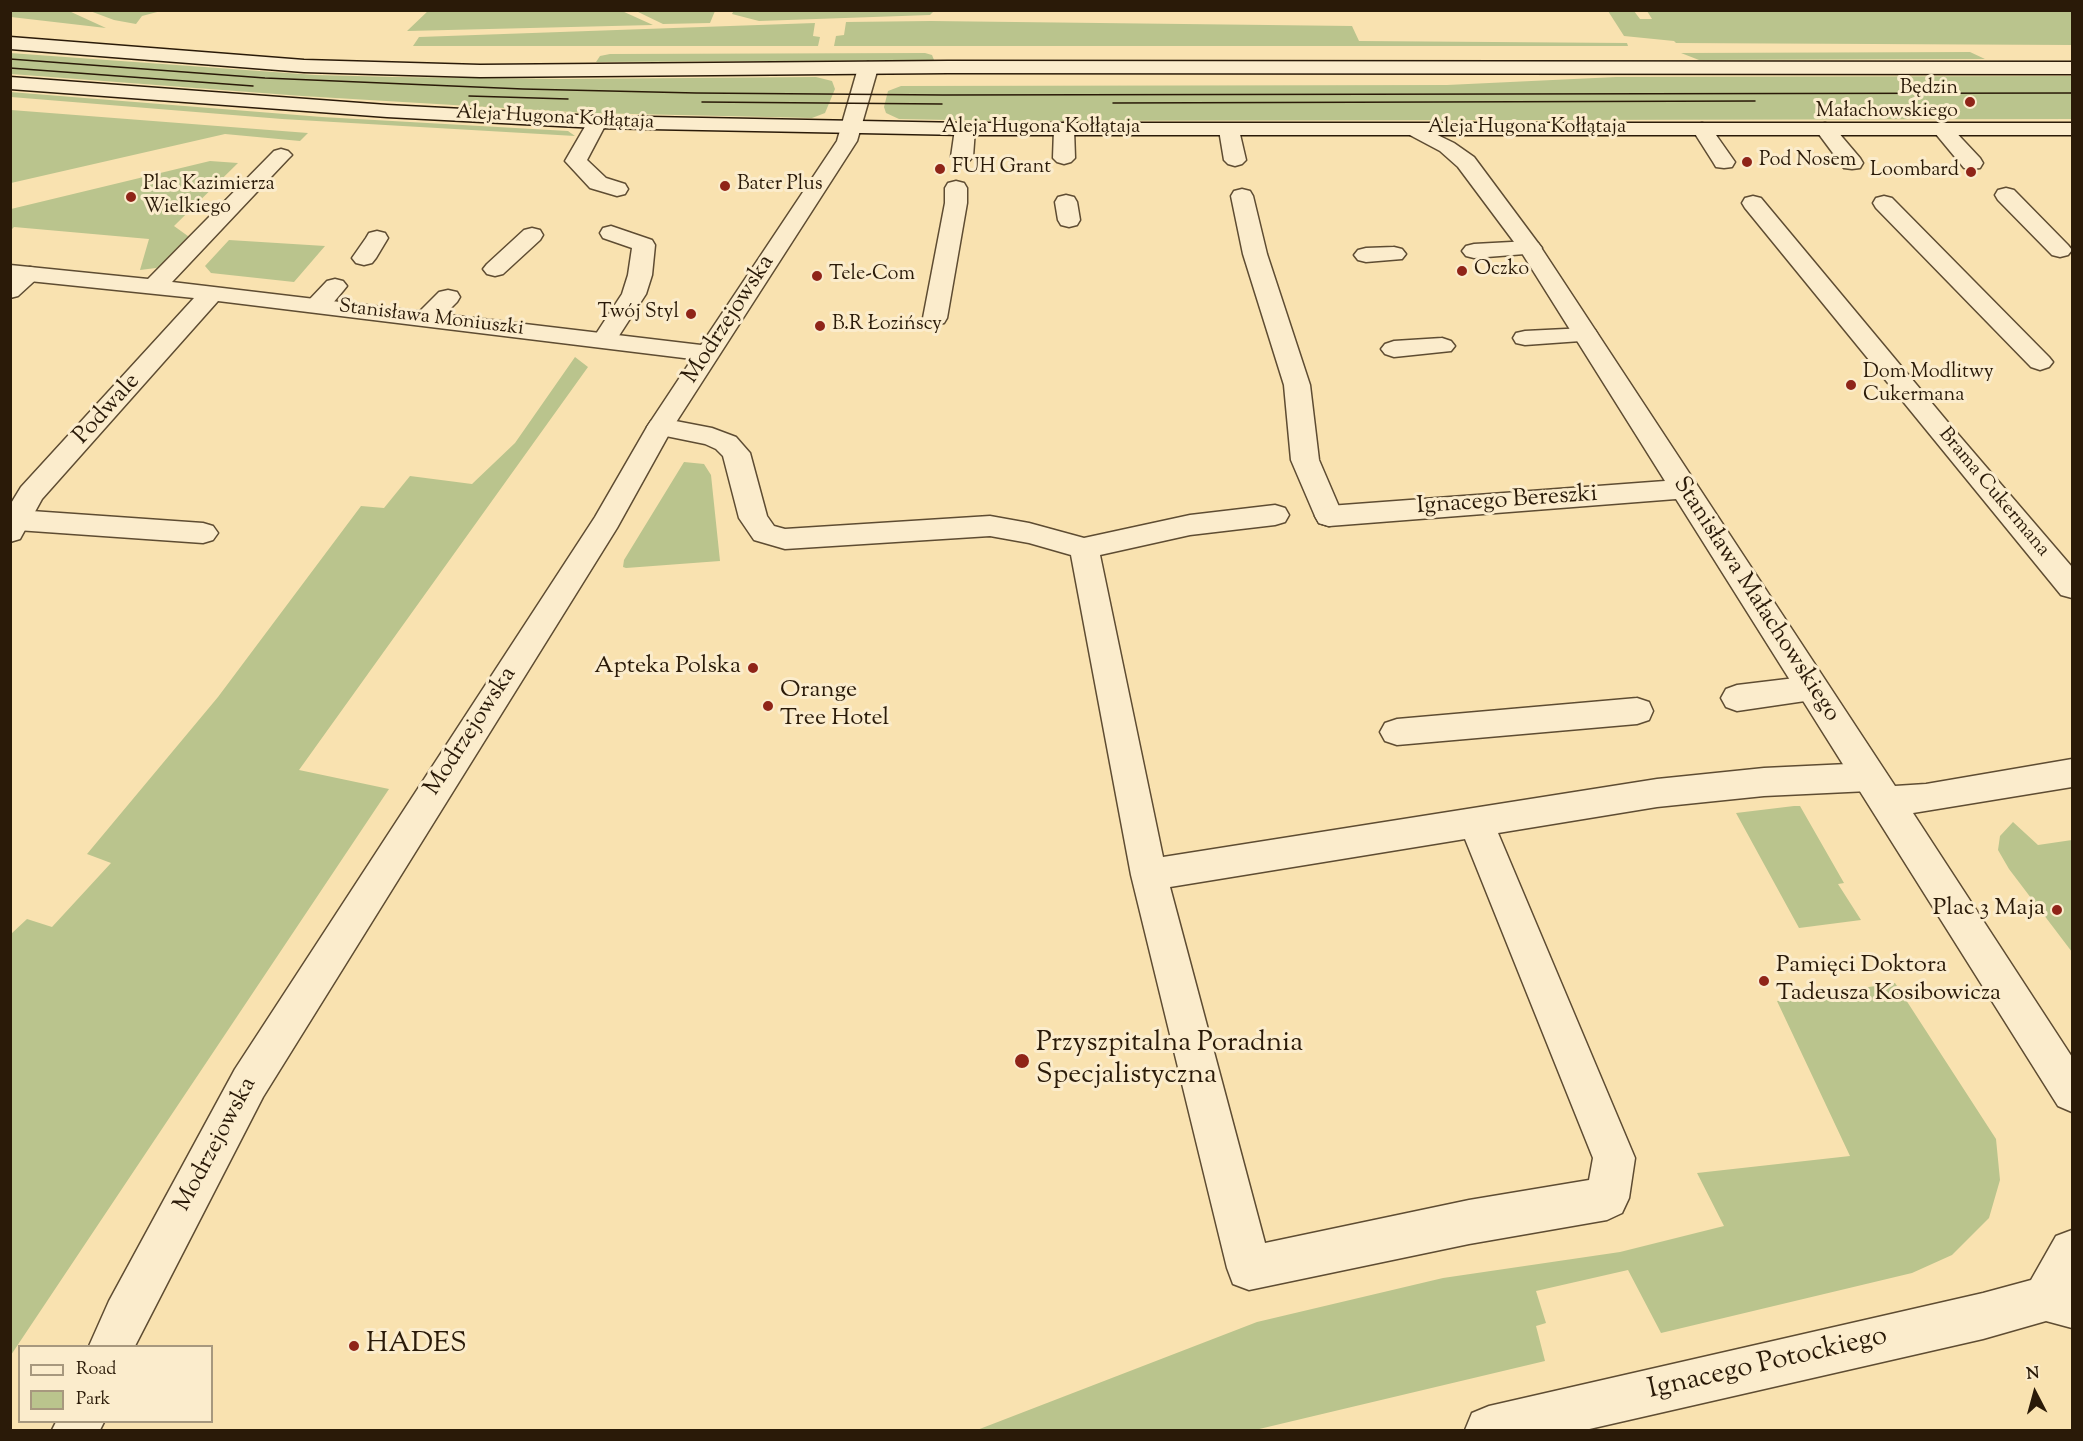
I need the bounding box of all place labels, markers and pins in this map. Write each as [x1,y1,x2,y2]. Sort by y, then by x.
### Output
place label: Będzin Małachowskiego [1816,78,1958,125]
marker: Będzin Małachowskiego [1963,95,1977,109]
place label: Pod Nosem [1759,150,1856,174]
marker: Pod Nosem [1740,155,1754,169]
place label: FUH Grant [952,157,1051,181]
place label: Loombard [1870,160,1959,184]
marker: FUH Grant [933,162,947,176]
marker: Loombard [1964,165,1978,179]
place label: Plac Kazimierza Wielkiego [143,174,275,221]
place label: Bater Plus [737,174,823,198]
marker: Bater Plus [718,179,732,193]
marker: Plac Kazimierza Wielkiego [124,190,138,204]
place label: Oczko [1474,259,1529,283]
place label: Tele-Com [829,264,915,288]
marker: Oczko [1455,264,1469,278]
marker: Tele-Com [810,269,824,283]
place label: Twój Styl [598,302,679,326]
marker: Twój Styl [684,307,698,321]
place label: B.R Łozińscy [832,314,942,338]
marker: B.R Łozińscy [813,319,827,333]
place label: Dom Modlitwy Cukermana [1863,362,1994,409]
marker: Dom Modlitwy Cukermana [1844,378,1858,392]
place label: Apteka Polska [594,654,741,682]
marker: Apteka Polska [746,661,760,675]
place label: Orange Tree Hotel [780,678,889,734]
marker: Orange Tree Hotel [761,699,775,713]
place label: Plac 3 Maja [1933,896,2045,924]
marker: Plac 3 Maja [2050,903,2064,917]
place label: Pamięci Doktora Tadeusza Kosibowicza [1776,953,2001,1009]
marker: Pamięci Doktora Tadeusza Kosibowicza [1757,974,1771,988]
place label: Przyszpitalna Poradnia Specjalistyczna [1036,1028,1303,1094]
marker: Przyszpitalna Poradnia Specjalistyczna [1013,1052,1031,1070]
place label: HADES [366,1329,467,1363]
marker: HADES [347,1339,361,1353]

